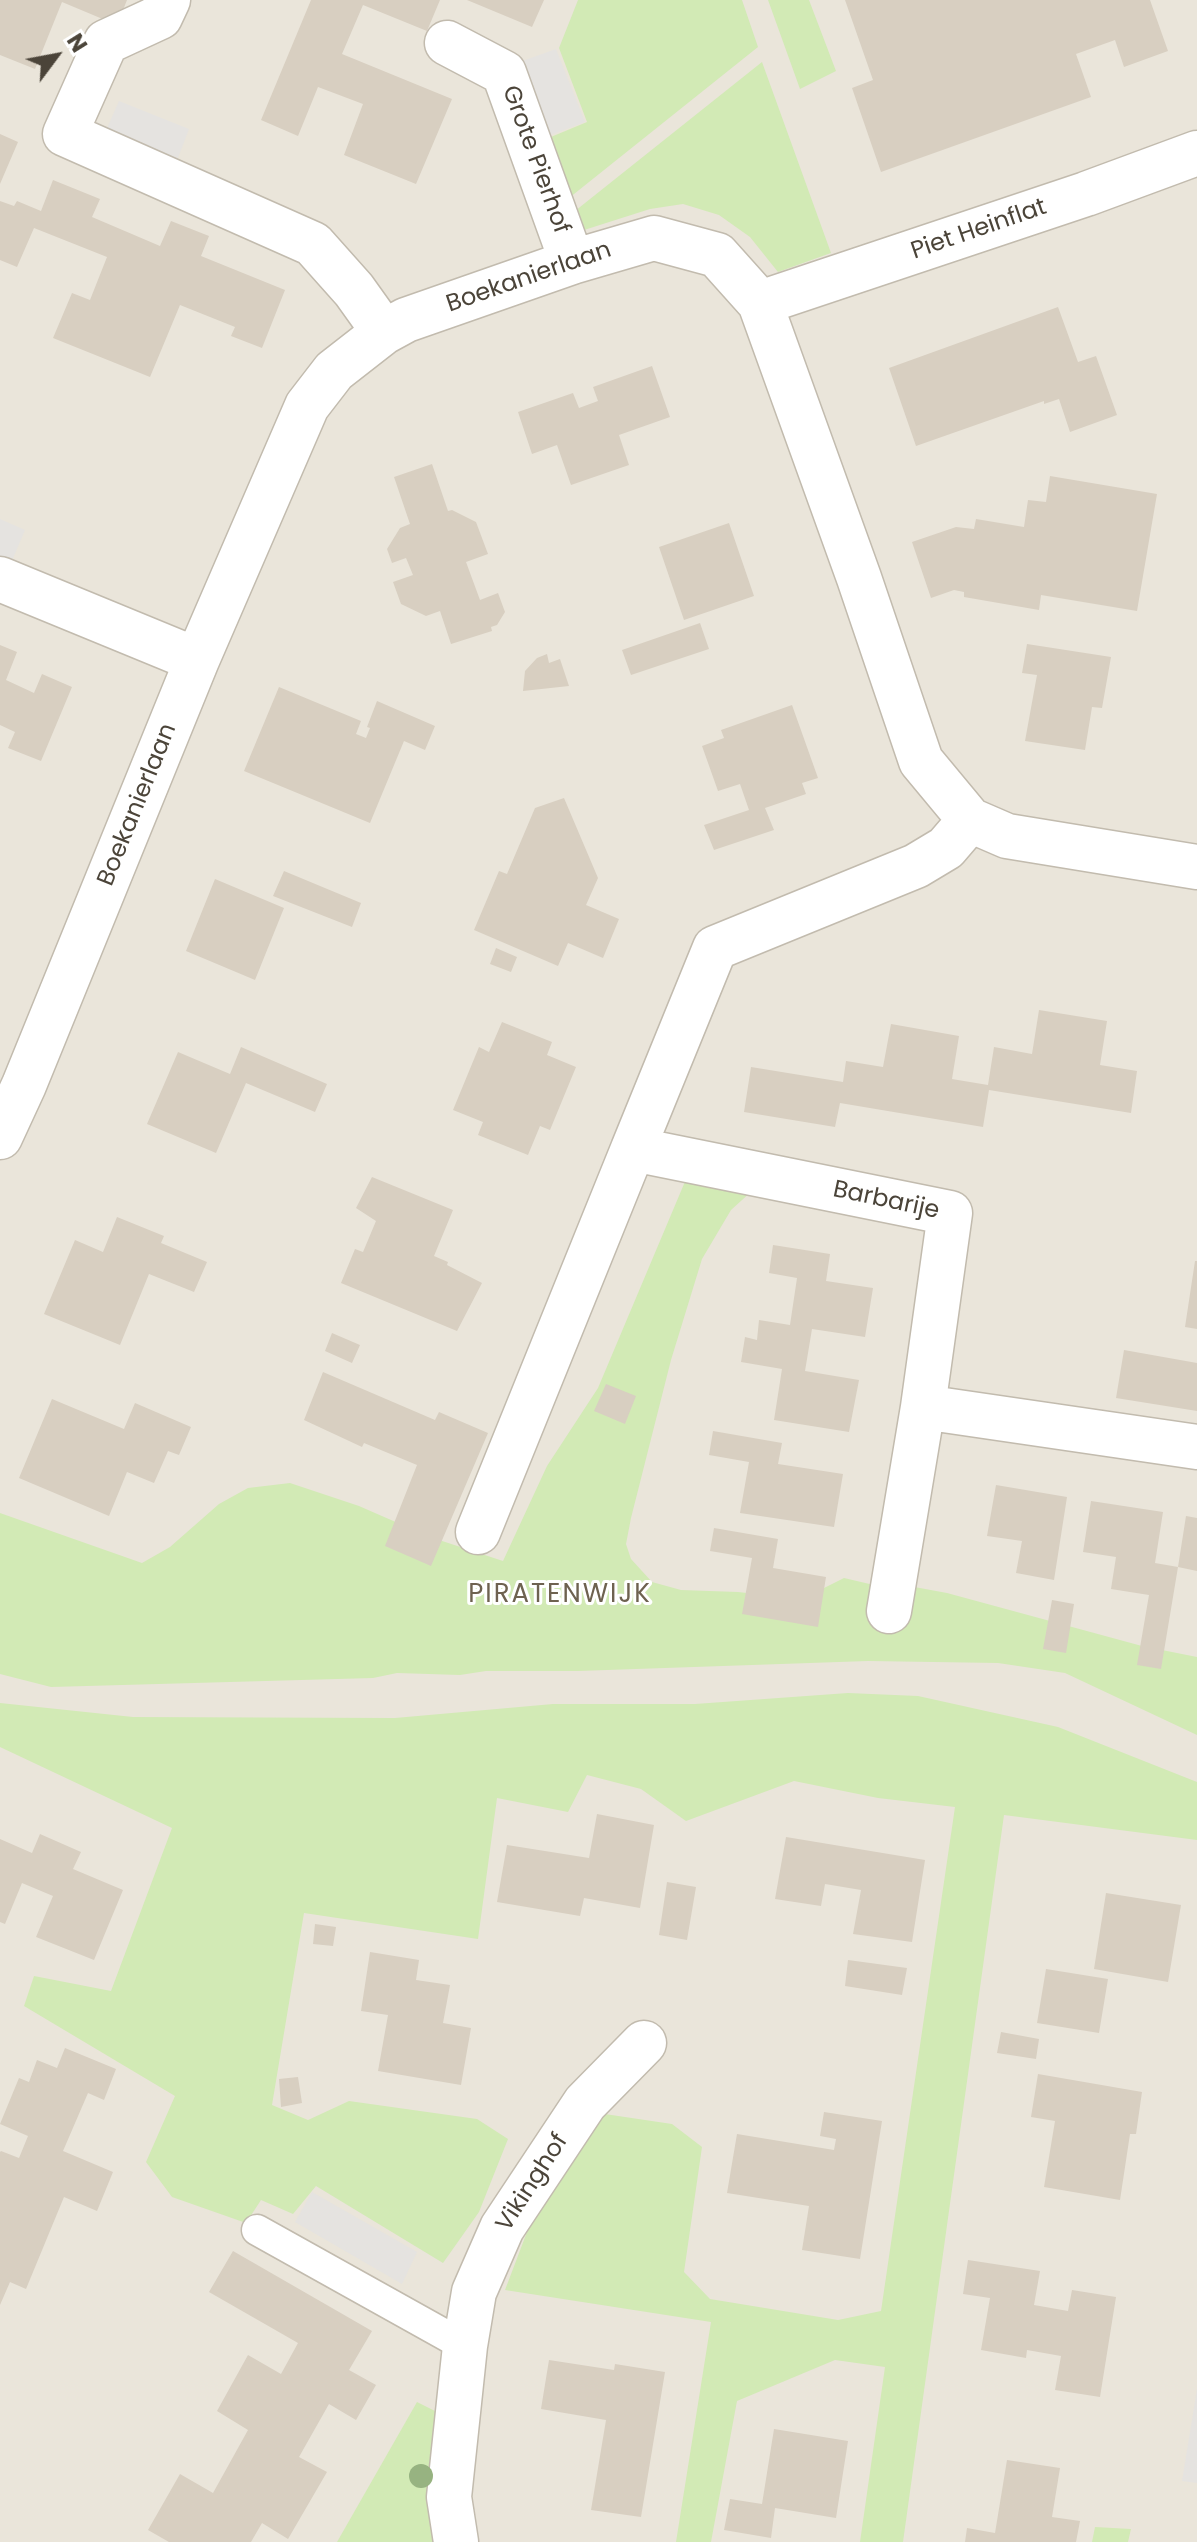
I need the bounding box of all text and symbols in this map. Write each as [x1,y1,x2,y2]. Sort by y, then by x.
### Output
north arrow [16,16,96,96]
text: N [59,28,94,58]
street label: Grote Pierhof [495,82,575,238]
street label: Piet Heinflat [907,193,1051,267]
street label: Boekanierlaan [443,236,615,320]
street label: Boekanierlaan [92,720,184,890]
street label: Barbarije [830,1176,942,1226]
district label: PIRATENWIJK [468,1579,652,1611]
street label: Vikinghof [491,2129,575,2237]

